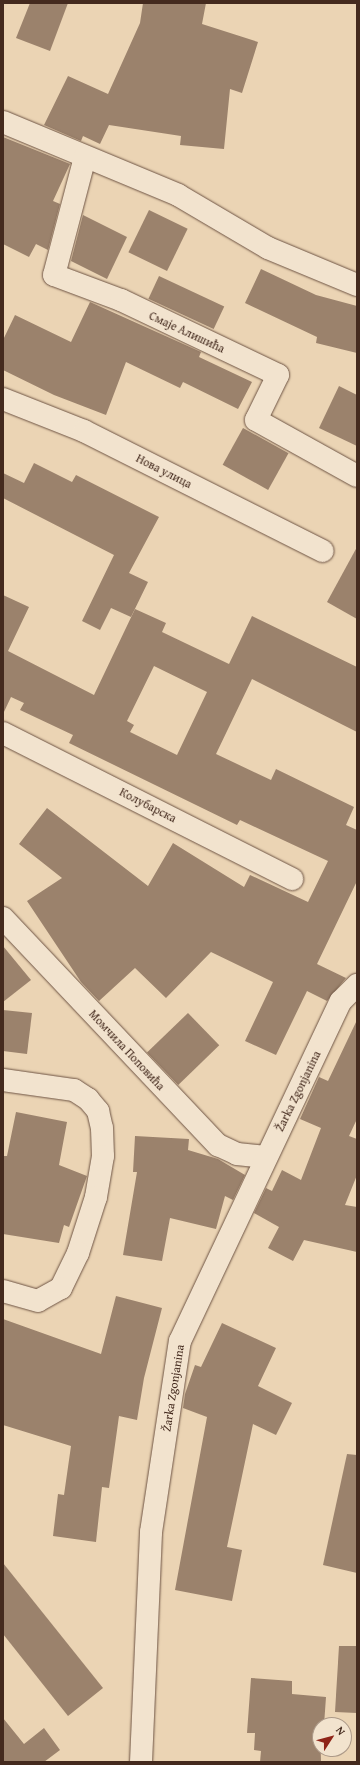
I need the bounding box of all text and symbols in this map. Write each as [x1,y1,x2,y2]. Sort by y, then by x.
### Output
street label: Смаје Алишића [147,308,227,356]
street label: Нова улица [134,451,194,491]
street label: Колубарска [117,785,179,825]
street label: Момчила Поповића [86,1007,168,1093]
street label: Žarka Zgonjanina [272,1048,324,1134]
street label: Žarka Zgonjanina [159,1343,187,1433]
north arrow [312,1717,352,1757]
text: N [332,1723,350,1738]

